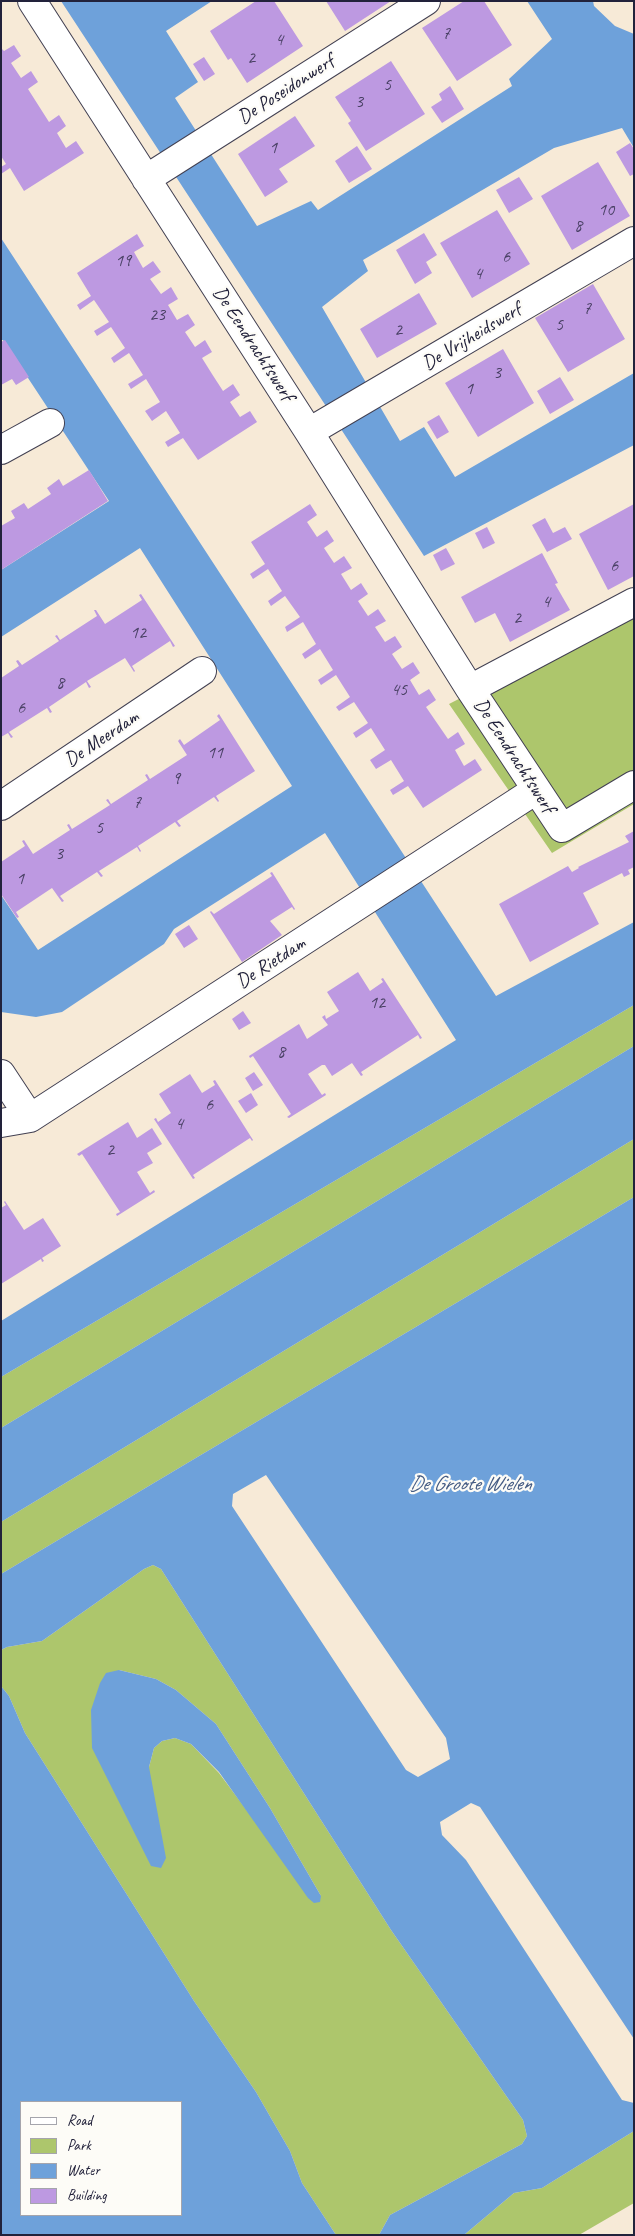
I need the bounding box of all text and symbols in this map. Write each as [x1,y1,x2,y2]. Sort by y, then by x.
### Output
house number: 7 [442,23,450,45]
house number: 4 [275,29,283,51]
house number: 2 [247,47,255,69]
street label: De Poseidonwerf [233,50,339,130]
house number: 5 [383,74,391,96]
house number: 3 [355,91,363,113]
house number: 1 [269,137,277,159]
house number: 10 [598,199,614,221]
house number: 8 [574,215,582,237]
house number: 6 [502,246,510,268]
house number: 19 [115,250,131,272]
house number: 4 [474,263,482,285]
street label: De Eendrachtswerf [207,282,299,406]
street label: De Vrijheidswerf [418,298,526,376]
house number: 7 [583,298,591,320]
house number: 23 [149,304,165,326]
house number: 5 [555,314,563,336]
house number: 2 [394,319,402,341]
house number: 3 [493,362,501,384]
house number: 1 [465,378,473,400]
house number: 6 [610,555,618,577]
house number: 4 [542,591,550,613]
house number: 2 [513,607,521,629]
house number: 12 [130,622,146,644]
house number: 8 [56,672,64,694]
house number: 45 [391,679,407,701]
street label: De Eendrachtswerf [468,694,560,818]
house number: 6 [17,697,25,719]
street label: De Meerdam [60,705,144,773]
house number: 11 [207,742,223,764]
house number: 9 [172,768,180,790]
house number: 7 [133,792,141,814]
house number: 5 [95,817,103,839]
house number: 3 [55,843,63,865]
house number: 1 [16,868,24,890]
street label: De Rietdam [232,932,310,994]
house number: 12 [369,992,385,1014]
house number: 8 [277,1041,285,1063]
house number: 6 [205,1094,213,1116]
house number: 4 [175,1113,183,1135]
house number: 2 [106,1139,114,1161]
water label: De Groote Wielen [409,1471,531,1497]
legend [20,2101,182,2216]
text: Road [67,2111,92,2130]
text: Park [67,2136,91,2155]
text: Water [67,2161,100,2180]
text: Building [67,2186,106,2205]

